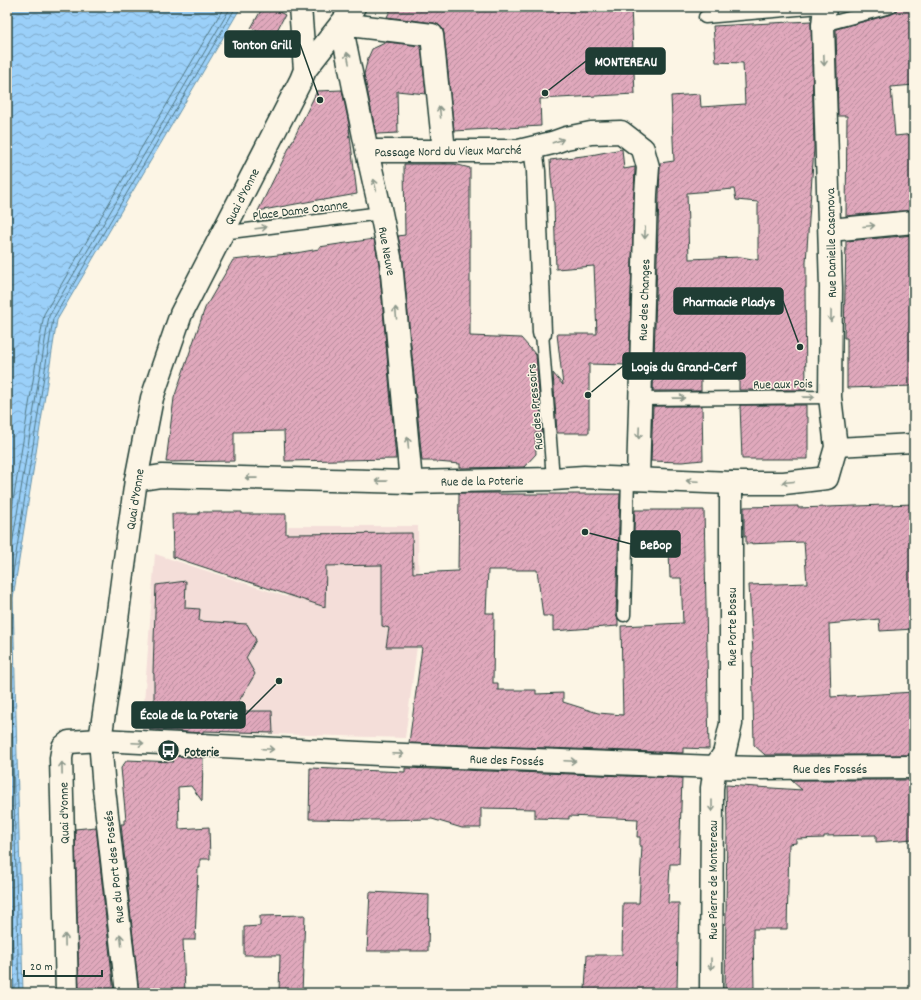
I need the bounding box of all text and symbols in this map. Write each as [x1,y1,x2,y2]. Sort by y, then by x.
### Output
callout: Tonton Grill [225,31,300,57]
text: Tonton Grill [232,36,292,56]
callout: MONTEREAU [586,48,665,74]
one-way arrow [344,52,352,65]
text: MONTEREAU [595,53,658,73]
one-way arrow [820,53,828,66]
one-way arrow [437,106,444,119]
one-way arrow [552,137,565,144]
street label: Passage Nord du Vieux Marché [374,142,522,163]
street label: Quai d'Yonne [221,165,266,229]
one-way arrow [370,179,378,192]
street label: Rue Danielle Casanova [822,187,843,298]
street label: Place Dame Ozanne [252,196,349,227]
one-way arrow [862,222,875,230]
one-way arrow [254,224,267,232]
street label: Rue Neuve [372,225,399,278]
one-way arrow [641,226,649,239]
street label: Rue des Changes [635,259,656,342]
callout: Pharmacie Pladys [674,288,783,314]
text: Pharmacie Pladys [683,293,775,313]
one-way arrow [392,307,399,320]
one-way arrow [827,309,835,322]
callout: Logis du Grand-Cerf [623,353,745,379]
text: Logis du Grand-Cerf [631,358,738,378]
street label: Rue des Pressoirs [523,363,550,451]
street label: Rue aux Pois [753,375,813,396]
one-way arrow [802,393,815,401]
one-way arrow [672,394,685,402]
one-way arrow [635,426,643,439]
one-way arrow [404,437,411,450]
street label: Quai d'Yonne [122,467,151,531]
street label: Rue de la Poterie [441,472,524,493]
one-way arrow [245,474,258,482]
one-way arrow [375,477,388,485]
one-way arrow [686,478,699,485]
one-way arrow [782,479,795,486]
callout: BeBop [631,531,680,557]
text: BeBop [640,536,673,556]
street label: Rue Porte Bossu [724,587,743,667]
callout: École de la Poterie [132,702,245,728]
text: École de la Poterie [140,706,238,726]
bus stop icon: Poterie [156,738,182,764]
one-way arrow [131,739,144,746]
place label: Poterie [184,744,219,763]
one-way arrow [261,745,274,752]
one-way arrow [391,751,404,758]
street label: Rue des Fossés [469,751,544,772]
one-way arrow [563,757,576,765]
street label: Rue des Fossés [793,761,867,780]
one-way arrow [58,762,65,775]
street label: Quai d'Yonne [55,782,76,844]
one-way arrow [708,799,716,812]
street label: Rue du Port des Fossés [100,809,131,924]
street label: Rue Pierre de Montereau [705,820,724,940]
one-way arrow [62,934,69,947]
one-way arrow [117,934,124,947]
scale bar [24,952,102,978]
one-way arrow [707,957,715,970]
text: 20 m [30,959,53,976]

